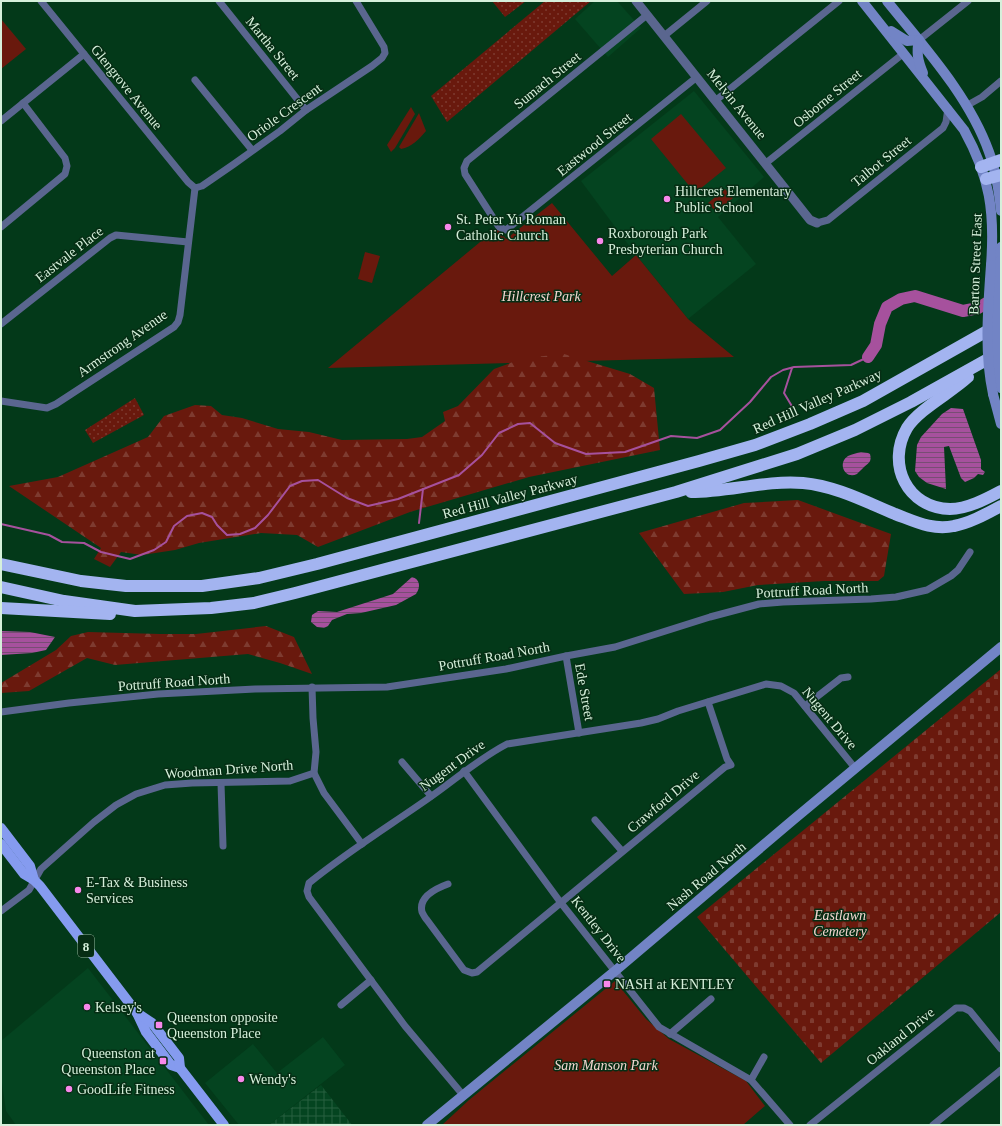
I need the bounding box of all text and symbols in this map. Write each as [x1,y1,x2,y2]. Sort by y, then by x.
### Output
street label: Martha Street [243,14,303,83]
street label: Glengrove Avenue [88,42,165,133]
street label: Sumach Street [511,49,584,112]
street label: Melvin Avenue [704,66,769,142]
street label: Osborne Street [790,66,865,131]
street label: Oriole Crescent [244,80,324,144]
street label: Eastwood Street [554,110,635,179]
street label: Talbot Street [849,133,914,190]
place label: Hillcrest Elementary Public School [675,184,791,215]
marker: Hillcrest Elementary Public School [662,194,672,204]
place label: St. Peter Yu Roman Catholic Church [456,212,566,243]
street label: Barton Street East [966,213,985,315]
marker: St. Peter Yu Roman Catholic Church [443,222,453,232]
street label: Eastvale Place [33,223,106,285]
place label: Roxborough Park Presbyterian Church [608,226,723,257]
marker: Roxborough Park Presbyterian Church [595,236,605,246]
park label: Hillcrest Park [500,289,581,304]
street label: Armstrong Avenue [75,307,170,380]
street label: Red Hill Valley Parkway [751,366,884,437]
street label: Red Hill Valley Parkway [441,471,579,522]
street label: Pottruff Road North [755,580,869,601]
street label: Pottruff Road North [437,639,551,674]
street label: Ede Street [572,662,597,722]
street label: Pottruff Road North [117,671,231,694]
street label: Nugent Drive [799,684,860,752]
street label: Nugent Drive [417,737,488,794]
street label: Woodman Drive North [164,758,294,781]
street label: Crawford Drive [624,767,702,836]
street label: Nash Road North [664,839,749,914]
place label: E-Tax & Business Services [86,875,188,906]
marker: E-Tax & Business Services [73,885,83,895]
street label: Kentley Drive [568,893,629,965]
park label: Eastlawn Cemetery [813,908,868,939]
road number: 8 [78,935,94,957]
place label: NASH at KENTLEY [615,977,735,992]
marker: NASH at KENTLEY [602,979,612,989]
place label: Kelsey's [95,1000,142,1015]
marker: Kelsey's [82,1002,92,1012]
street label: Oakland Drive [863,1005,937,1068]
place label: Queenston opposite Queenston Place [167,1010,278,1041]
marker: Queenston opposite Queenston Place [154,1020,164,1030]
place label: Queenston at Queenston Place [61,1046,155,1077]
marker: Queenston at Queenston Place [158,1056,168,1066]
park label: Sam Manson Park [554,1058,659,1073]
place label: Wendy's [249,1072,296,1087]
marker: Wendy's [236,1074,246,1084]
place label: GoodLife Fitness [77,1082,175,1097]
marker: GoodLife Fitness [64,1084,74,1094]

